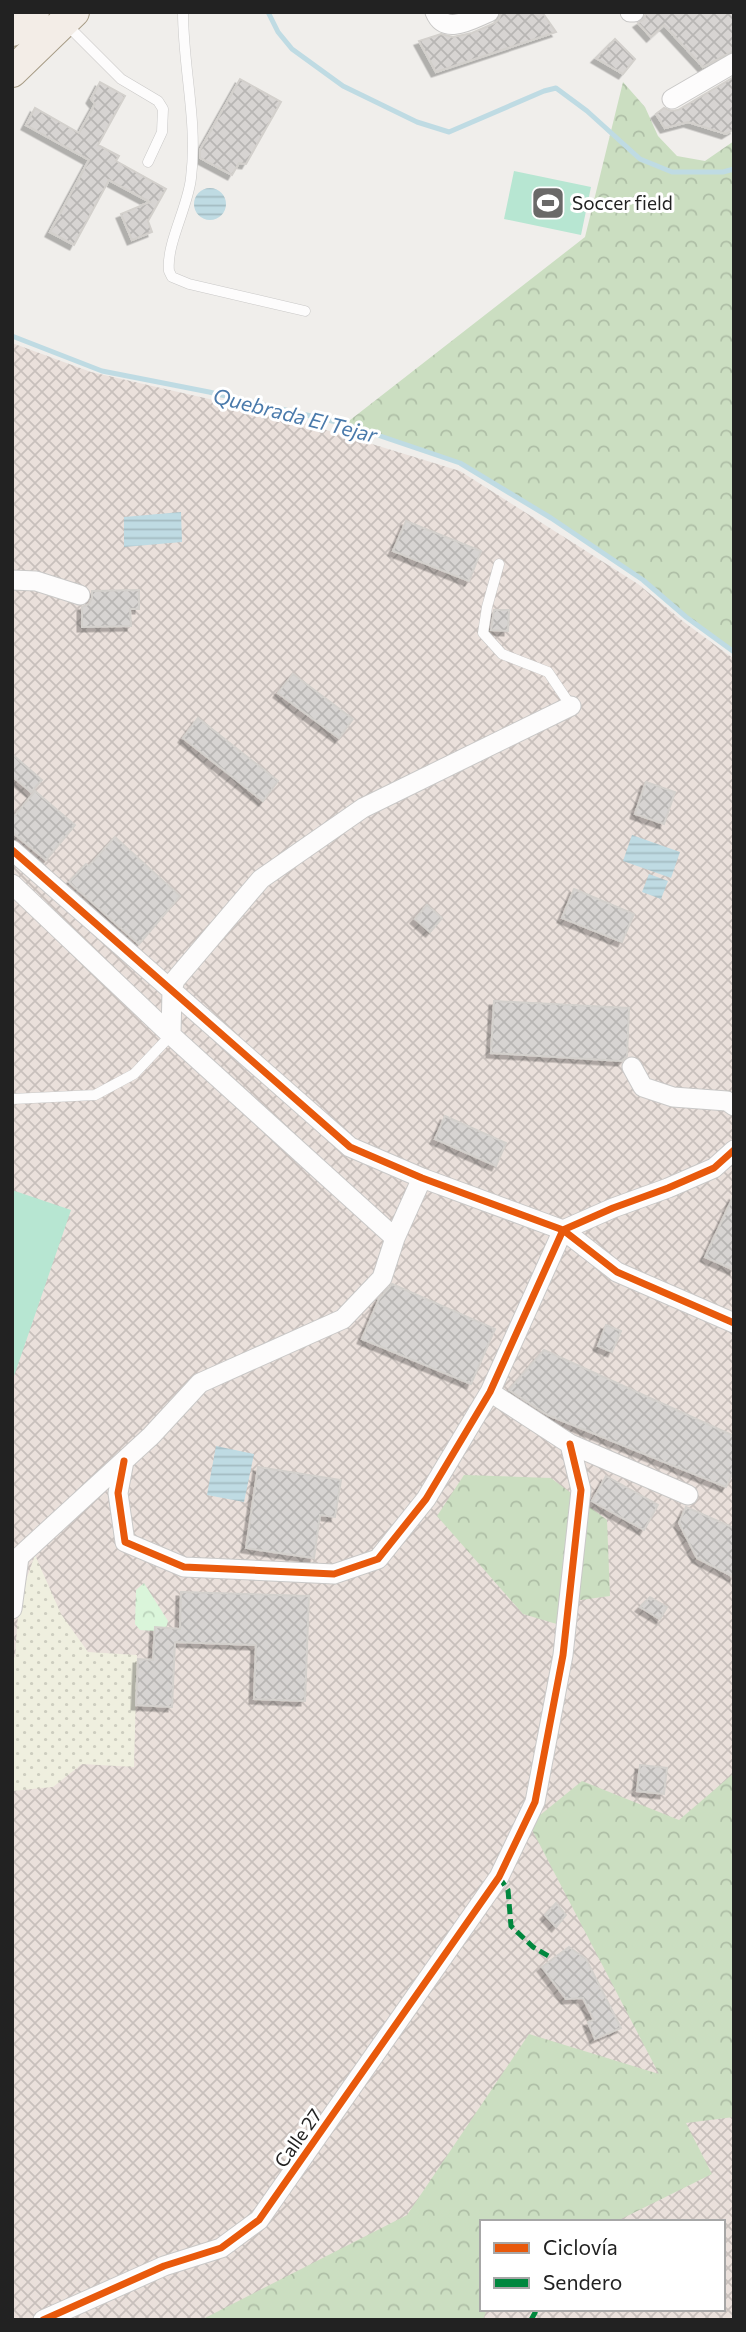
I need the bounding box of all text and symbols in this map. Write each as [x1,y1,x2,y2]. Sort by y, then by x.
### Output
sports icon: Soccer field [529,184,567,222]
place label: Soccer field [572,191,673,214]
water label: Quebrada El Tejar [211,382,381,447]
street label: Calle 27 [269,2104,326,2172]
legend [480,2220,725,2311]
text: Ciclovía [543,2234,618,2259]
text: Sendero [543,2269,622,2294]

